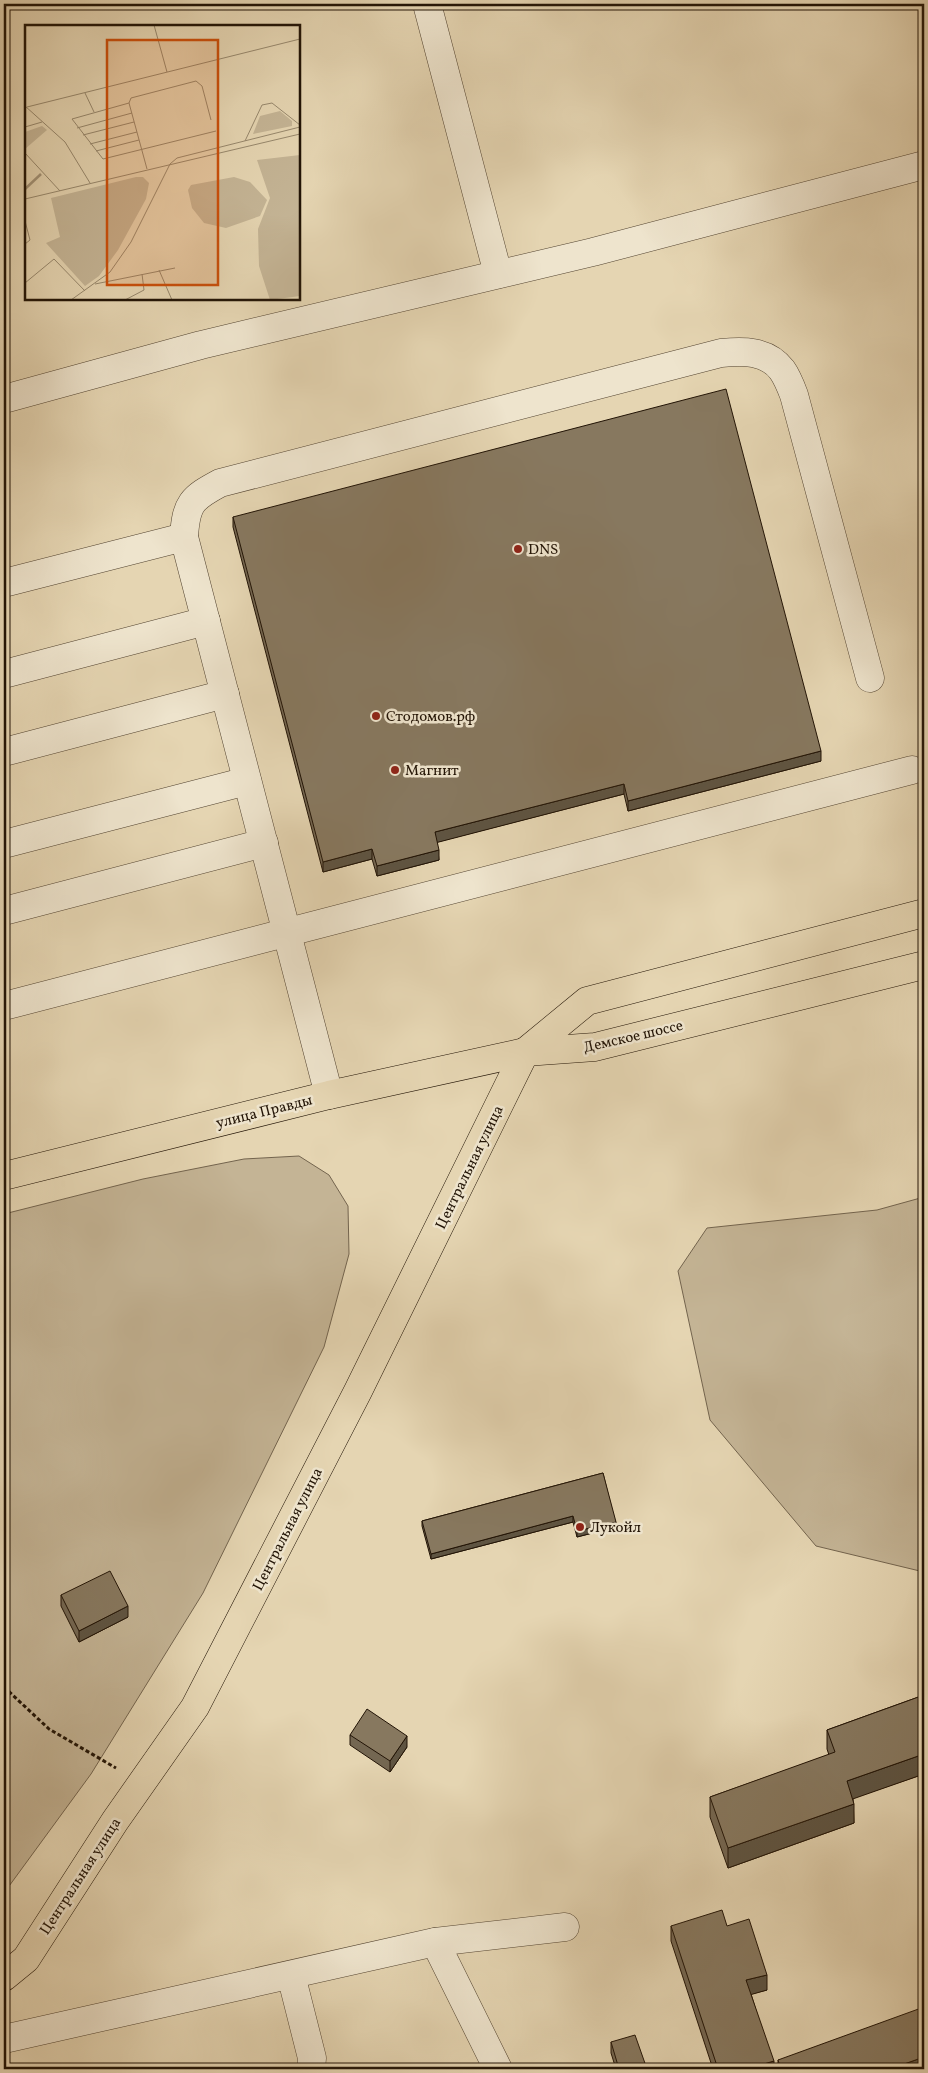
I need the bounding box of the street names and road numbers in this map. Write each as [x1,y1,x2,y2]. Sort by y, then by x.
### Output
street label: Демское шоссе [581,1016,685,1059]
street label: улица Правды [214,1090,315,1135]
street label: Центральная улица [431,1102,510,1233]
street label: Центральная улица [248,1464,329,1595]
street label: Центральная улица [35,1814,127,1939]

